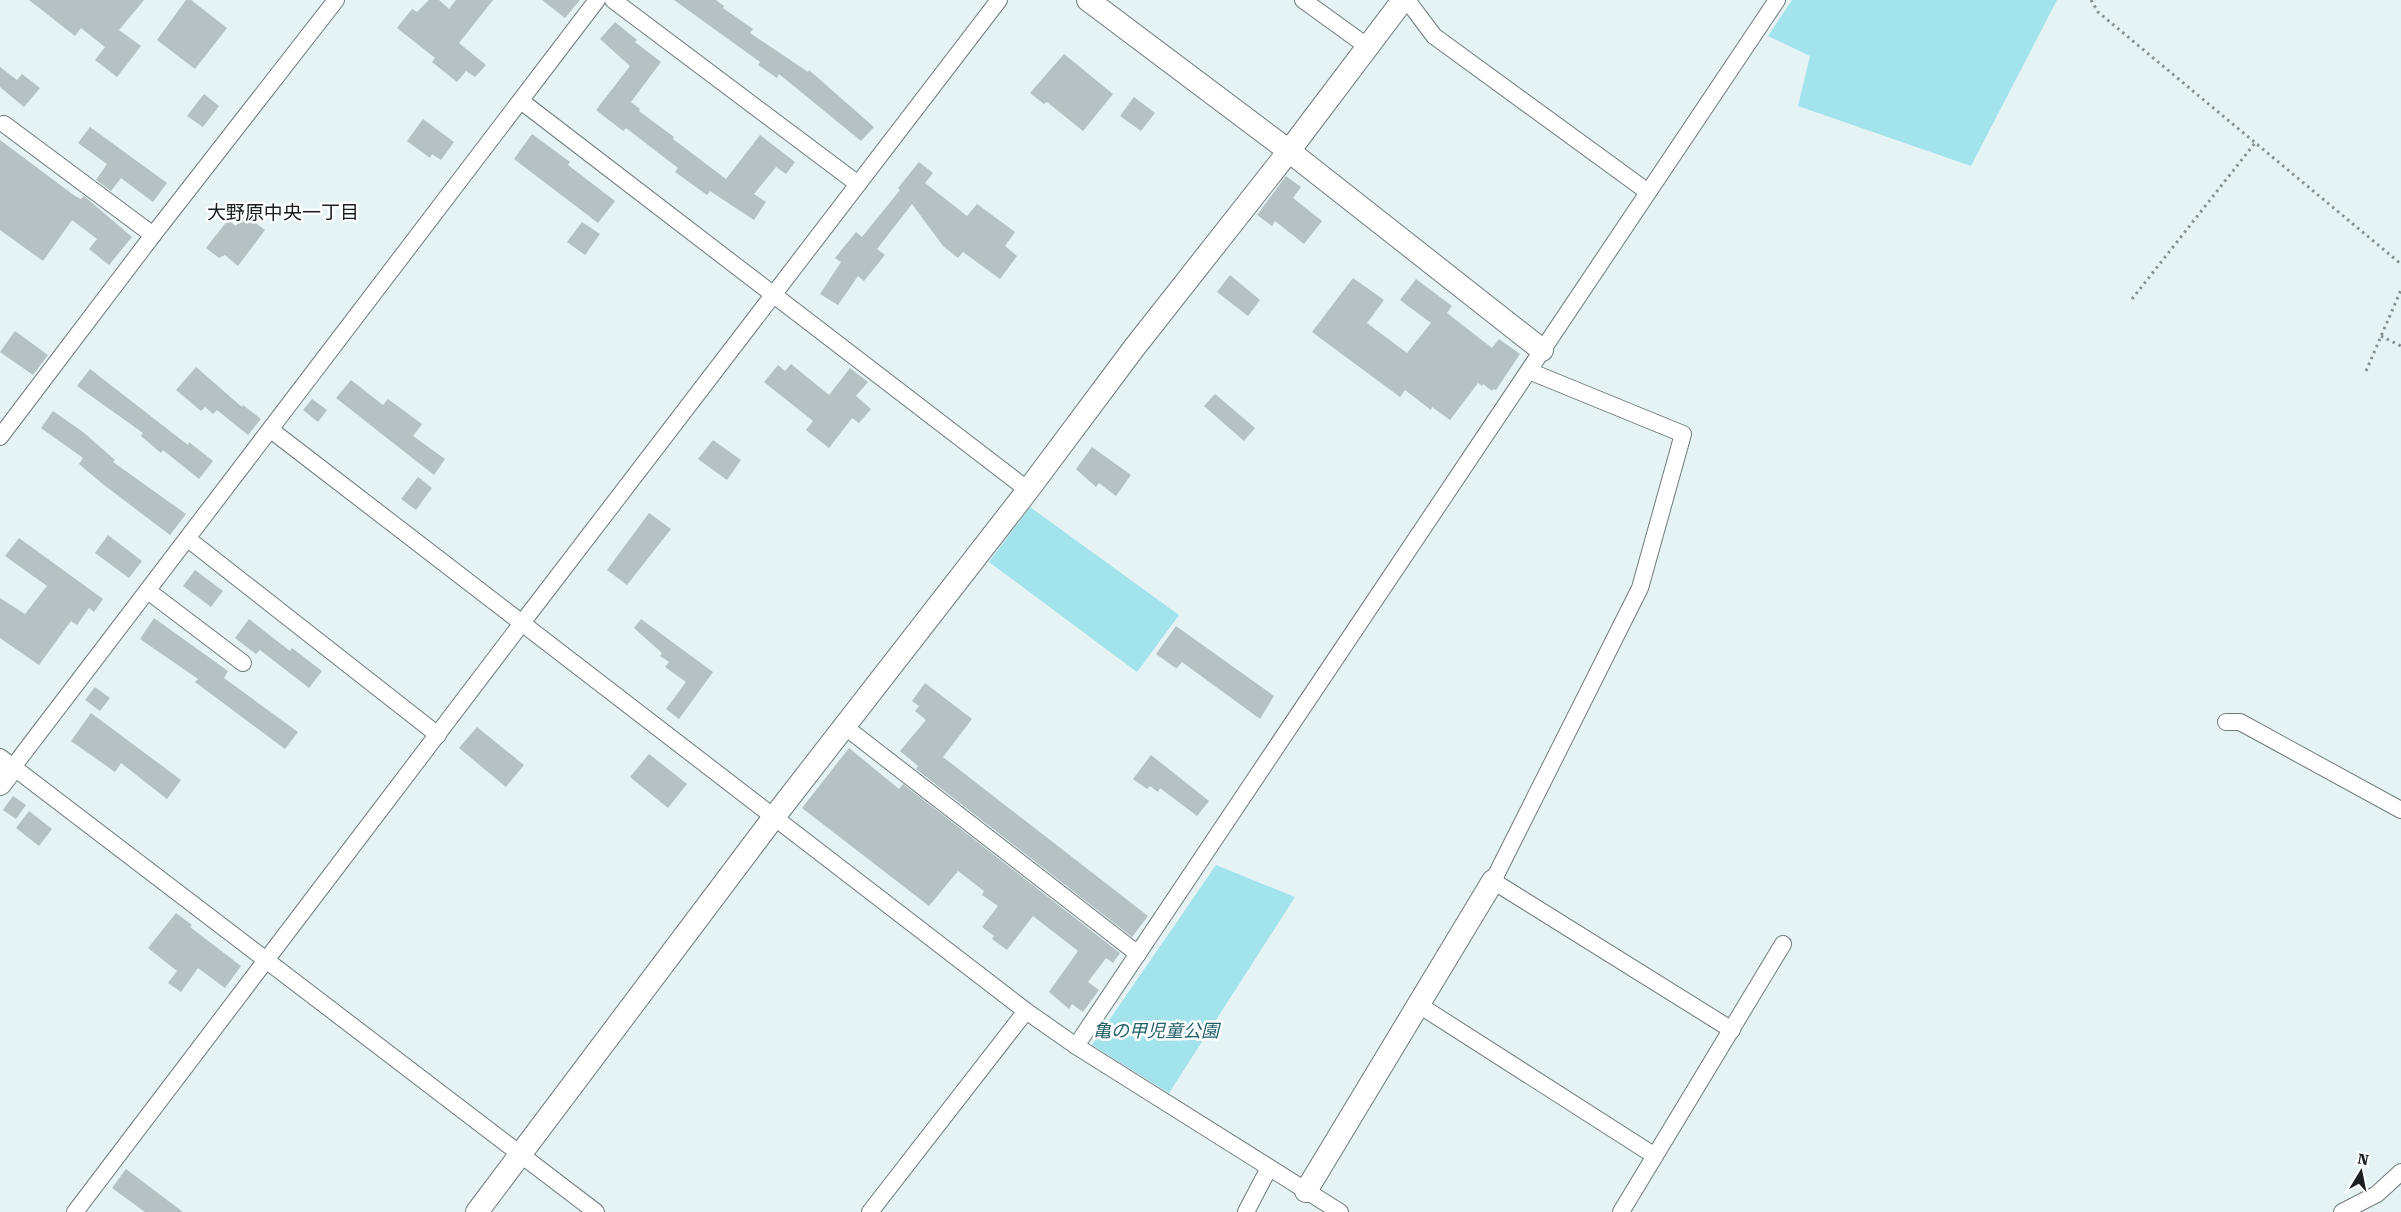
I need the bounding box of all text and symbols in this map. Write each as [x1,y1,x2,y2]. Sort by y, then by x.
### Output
district label: 大野原中央一丁目 [207,201,359,224]
park label: 亀の甲児童公園 [1093,1020,1222,1041]
north arrow [2336,1147,2386,1197]
text: N [2357,1150,2370,1168]

